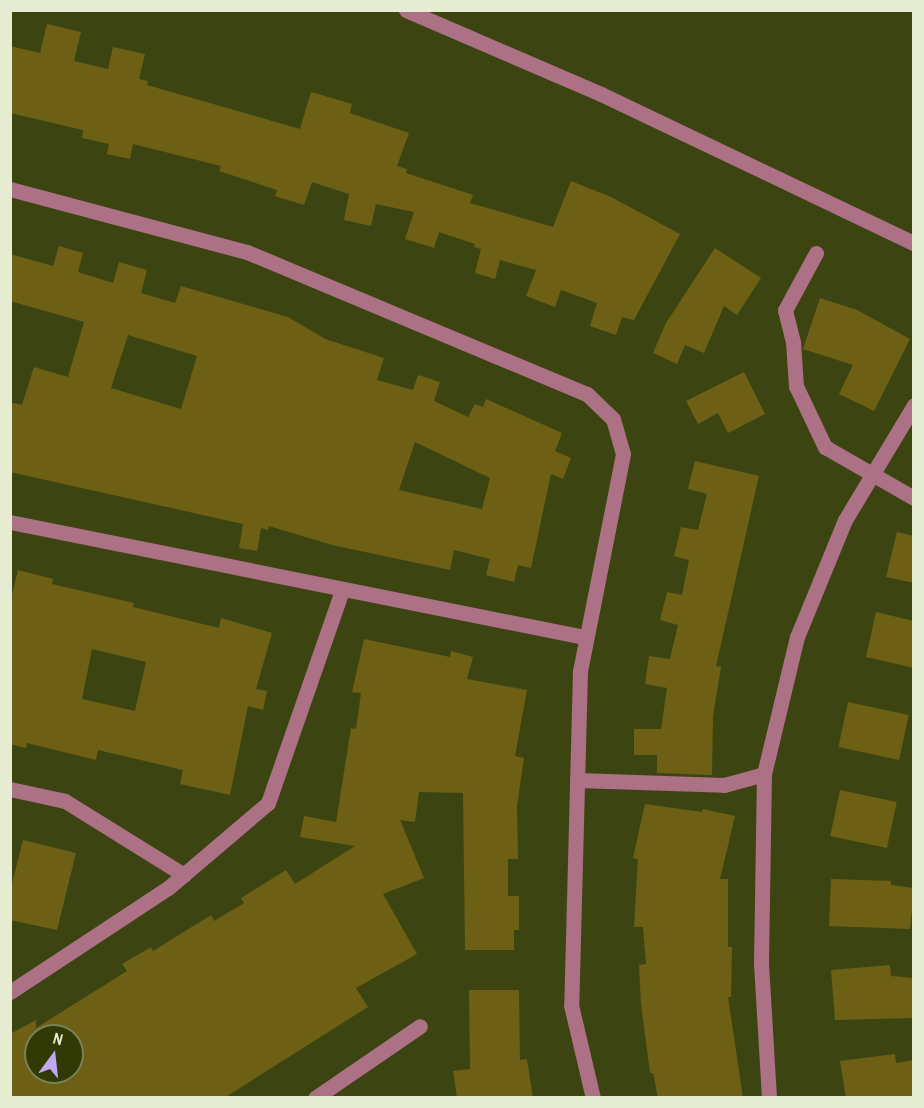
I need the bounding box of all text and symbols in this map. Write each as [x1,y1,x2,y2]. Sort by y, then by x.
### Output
north arrow [24,1024,84,1084]
text: N [51,1027,66,1050]

